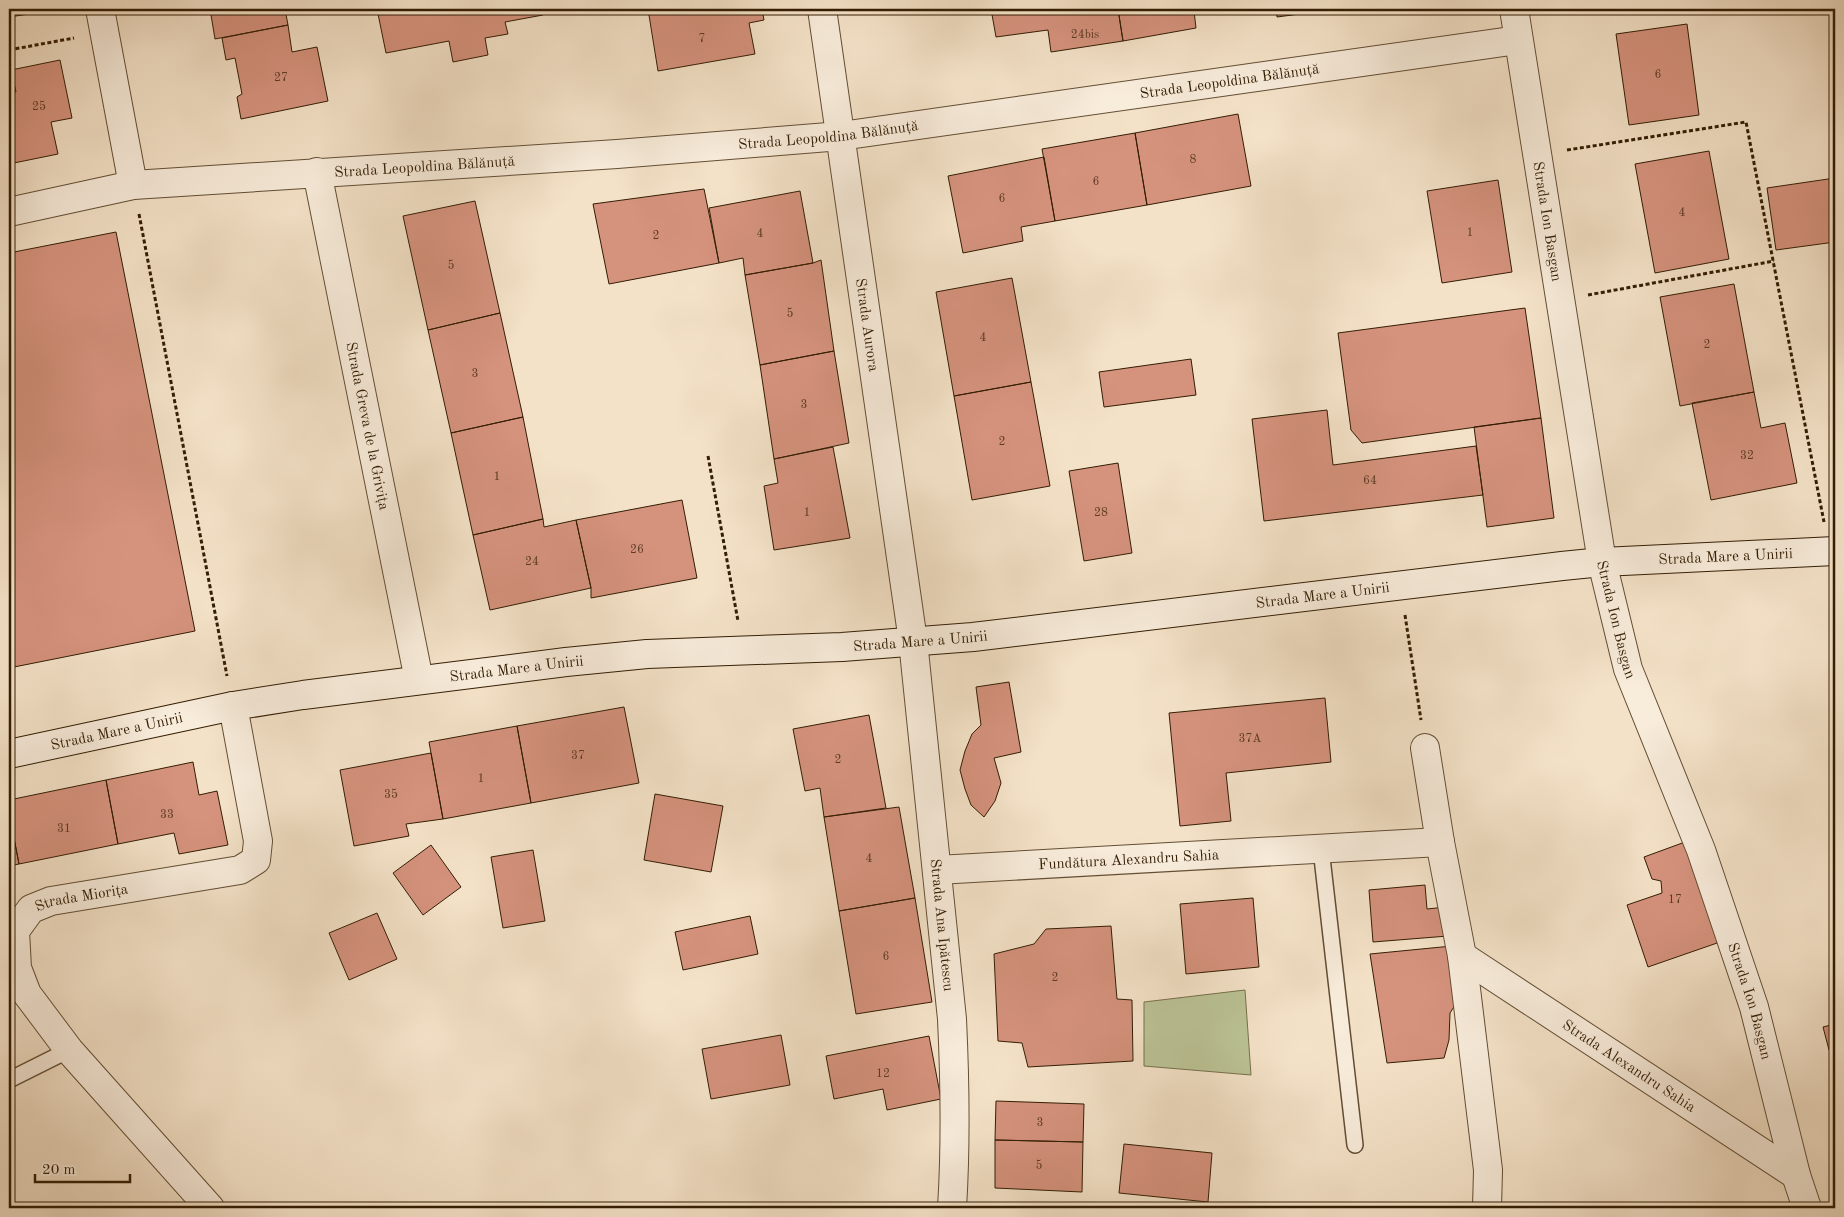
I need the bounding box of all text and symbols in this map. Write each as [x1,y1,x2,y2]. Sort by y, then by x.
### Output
house number: 24bis [1071,29,1099,41]
house number: 7 [699,33,705,45]
street label: Strada Leopoldina Bălănuță [1139,62,1321,103]
house number: 6 [1655,69,1662,81]
house number: 27 [274,72,288,84]
house number: 25 [32,100,46,113]
street label: Strada Leopoldina Bălănuță [738,119,920,153]
house number: 8 [1190,154,1197,166]
street label: Strada Leopoldina Bălănuță [334,155,516,181]
street label: Strada Ion Basgan [1529,161,1563,283]
house number: 6 [1093,176,1100,188]
house number: 6 [999,193,1006,205]
house number: 4 [1679,207,1686,219]
house number: 1 [1467,227,1473,239]
house number: 4 [757,228,764,240]
house number: 2 [653,230,659,242]
house number: 5 [448,259,455,272]
street label: Strada Aurora [852,277,880,373]
house number: 5 [787,307,794,320]
house number: 4 [980,332,987,344]
house number: 2 [1704,339,1710,351]
street label: Strada Greva de la Grivița [342,341,391,512]
house number: 3 [472,368,478,380]
house number: 3 [801,399,807,411]
house number: 2 [999,436,1005,448]
house number: 32 [1740,450,1754,462]
house number: 1 [494,471,500,483]
house number: 64 [1363,475,1377,487]
house number: 1 [804,507,810,519]
house number: 28 [1094,507,1108,519]
house number: 26 [630,544,644,556]
street label: Strada Mare a Unirii [1658,547,1793,568]
house number: 24 [525,556,539,568]
street label: Strada Ion Basgan [1593,559,1637,681]
street label: Strada Mare a Unirii [1255,581,1390,612]
street label: Strada Mare a Unirii [853,629,988,655]
street label: Strada Mare a Unirii [449,654,584,686]
street label: Strada Mare a Unirii [49,711,184,754]
house number: 37A [1238,733,1262,745]
house number: 37 [571,750,585,762]
house number: 2 [835,754,841,766]
house number: 1 [478,773,484,785]
house number: 35 [384,788,398,801]
house number: 33 [160,809,174,821]
house number: 31 [57,823,71,835]
street label: Fundătura Alexandru Sahia [1038,848,1220,873]
house number: 4 [866,853,873,865]
street label: Strada Ana Ipătescu [927,858,955,992]
street label: Strada Miorița [33,882,130,916]
house number: 17 [1668,894,1682,906]
street label: Strada Ion Basgan [1724,941,1773,1061]
house number: 6 [883,951,890,963]
house number: 2 [1052,972,1058,984]
street label: Strada Alexandru Sahia [1559,1018,1698,1116]
house number: 12 [876,1068,890,1080]
house number: 3 [1037,1117,1043,1129]
scale bar [35,1152,130,1184]
house number: 5 [1036,1159,1043,1172]
text: 20 m [42,1163,76,1178]

